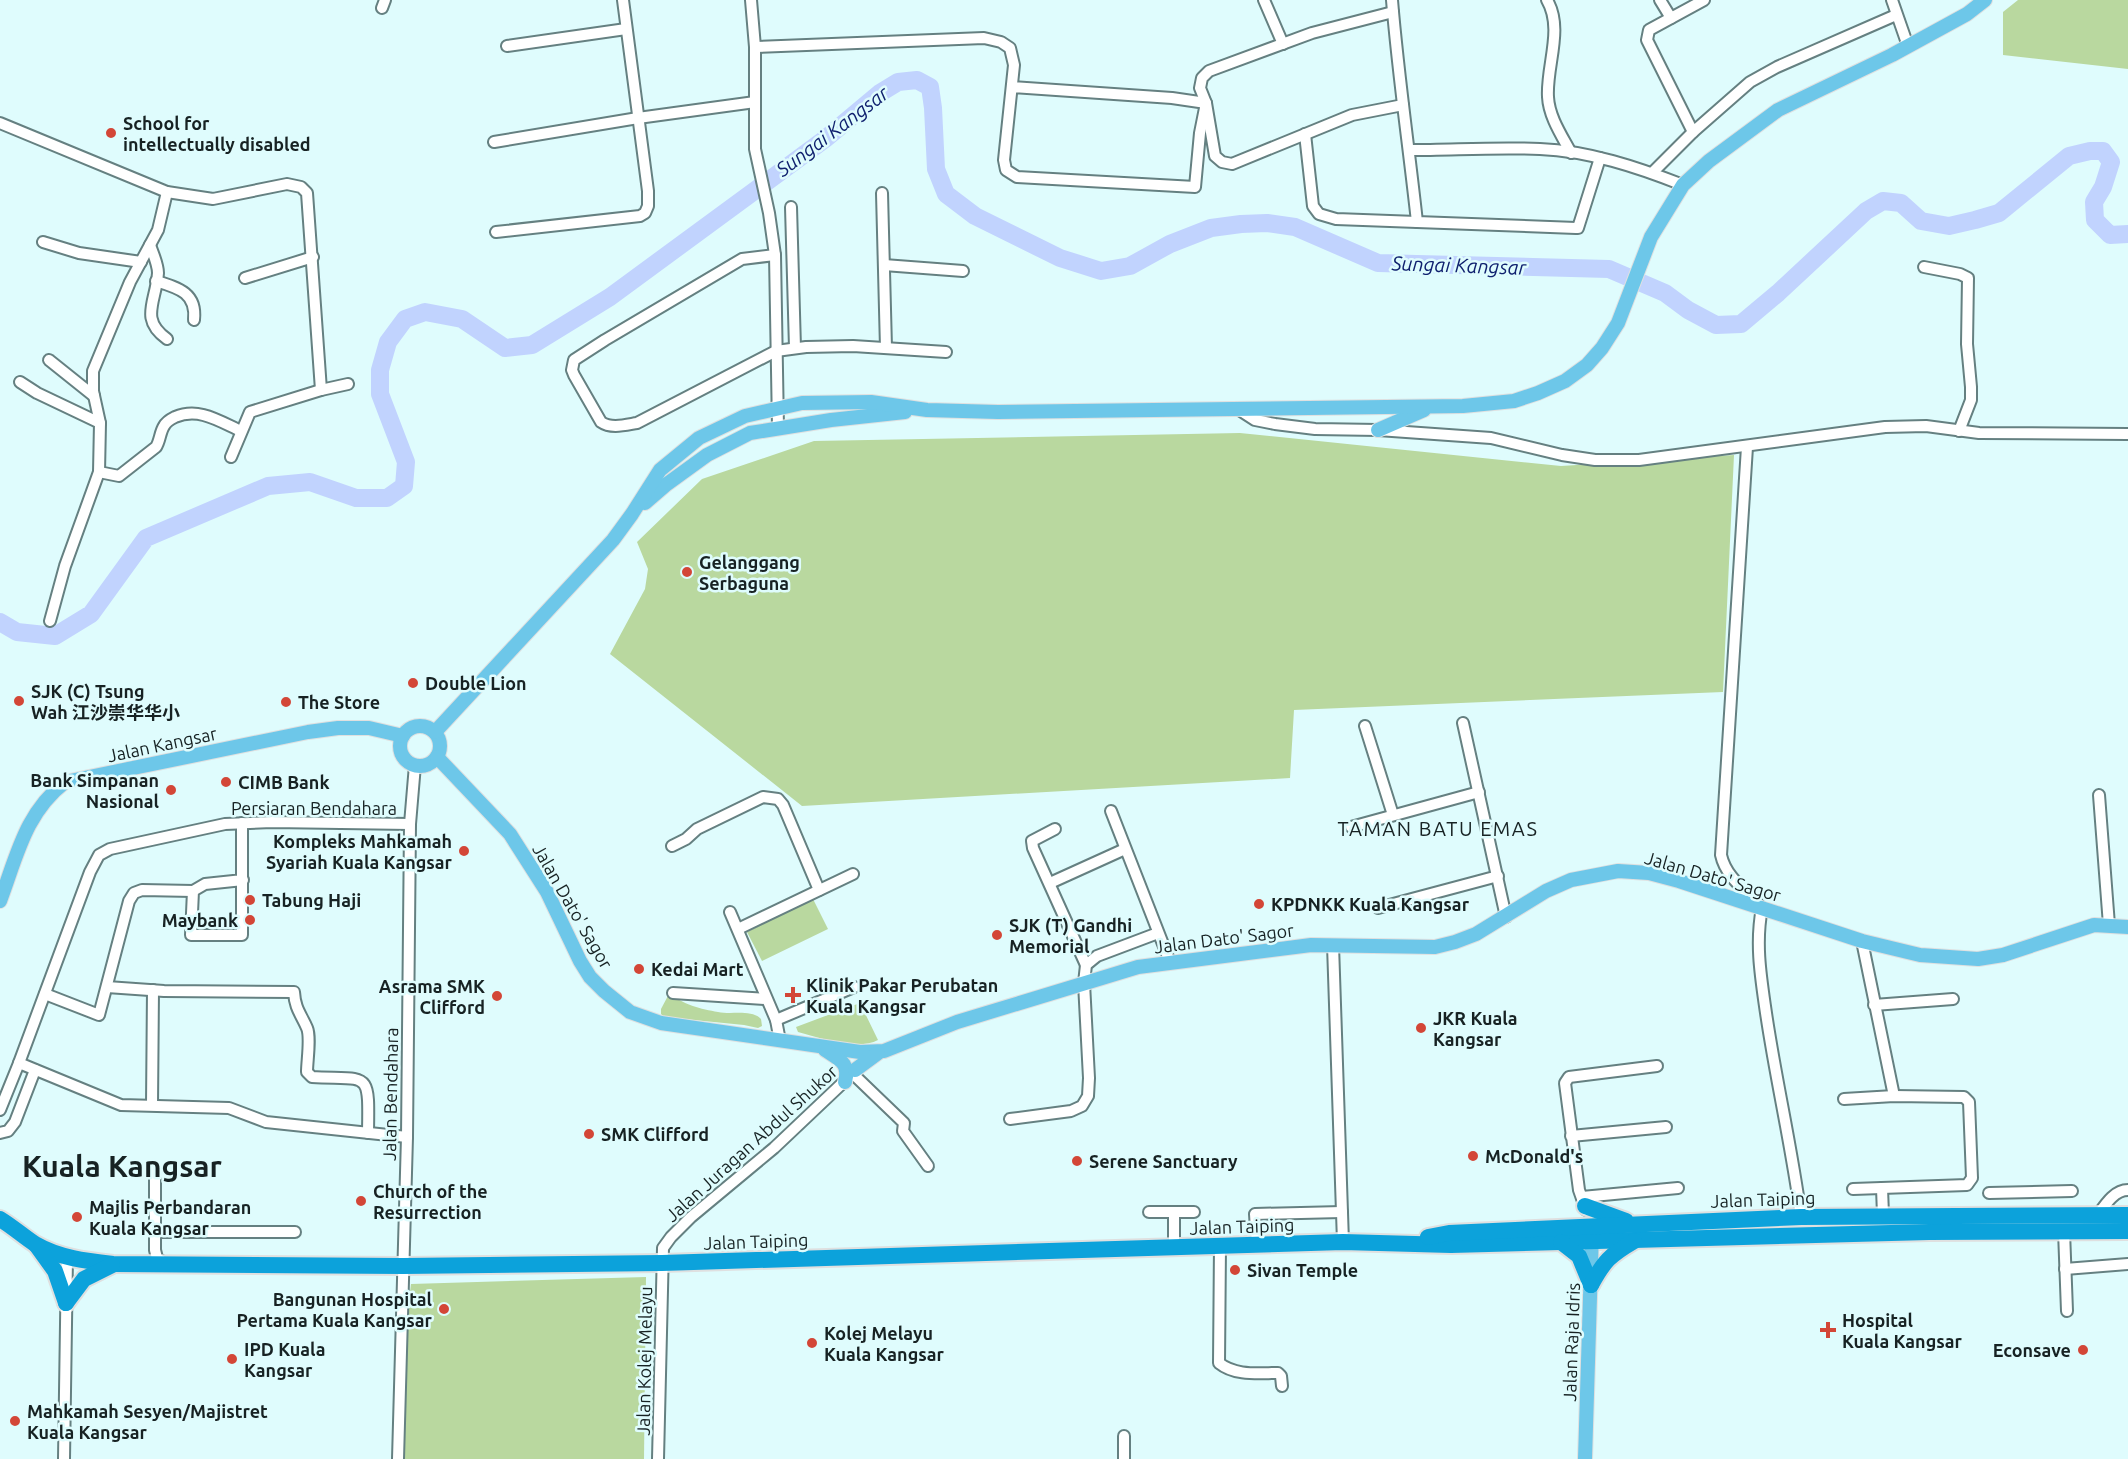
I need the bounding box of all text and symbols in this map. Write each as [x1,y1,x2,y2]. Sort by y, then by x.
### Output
water label: Sungai Kangsar [771,81,894,181]
place label: School for intellectually disabled [123,113,311,154]
marker: School for intellectually disabled [104,126,118,140]
water label: Sungai Kangsar [1390,251,1528,279]
place label: Gelanggang Serbaguna [699,552,800,593]
marker: Gelanggang Serbaguna [680,565,694,579]
place label: Double Lion [425,673,527,693]
marker: Double Lion [406,676,420,690]
place label: SJK (C) Tsung Wah 江沙崇华华小 [31,681,180,722]
place label: The Store [298,692,380,712]
marker: SJK (C) Tsung Wah 江沙崇华华小 [12,694,26,708]
marker: The Store [279,695,293,709]
street label: Jalan Kangsar [106,723,219,765]
place label: Bank Simpanan Nasional [30,770,160,811]
place label: CIMB Bank [238,772,329,792]
marker: CIMB Bank [219,775,233,789]
marker: Bank Simpanan Nasional [164,783,178,797]
street label: Persiaran Bendahara [231,798,397,818]
district label: TAMAN BATU EMAS [1337,817,1539,840]
place label: Kompleks Mahkamah Syariah Kuala Kangsar [266,831,453,872]
street label: Jalan Dato' Sagor [529,840,617,972]
marker: Kompleks Mahkamah Syariah Kuala Kangsar [457,844,471,858]
street label: Jalan Dato' Sagor [1643,847,1783,905]
place label: Tabung Haji [262,890,361,910]
marker: Tabung Haji [243,893,257,907]
place label: KPDNKK Kuala Kangsar [1271,894,1470,914]
marker: KPDNKK Kuala Kangsar [1252,897,1266,911]
place label: Maybank [162,910,238,930]
marker: Maybank [243,913,257,927]
place label: SJK (T) Gandhi Memorial [1009,915,1132,956]
street label: Jalan Dato' Sagor [1153,919,1295,956]
marker: SJK (T) Gandhi Memorial [990,928,1004,942]
place label: Kedai Mart [651,959,744,979]
marker: Kedai Mart [632,962,646,976]
place label: Klinik Pakar Perubatan Kuala Kangsar [806,975,998,1016]
place label: Asrama SMK Clifford [379,976,485,1017]
marker: Klinik Pakar Perubatan Kuala Kangsar [784,986,802,1004]
marker: Asrama SMK Clifford [490,989,504,1003]
place label: JKR Kuala Kangsar [1433,1008,1518,1049]
marker: JKR Kuala Kangsar [1414,1021,1428,1035]
street label: Jalan Bendahara [379,1027,401,1161]
street label: Jalan Juragan Abdul Shukor [661,1061,841,1225]
place label: SMK Clifford [601,1124,709,1144]
marker: SMK Clifford [582,1127,596,1141]
place label: McDonald's [1485,1146,1583,1166]
district label: Kuala Kangsar [22,1149,223,1183]
marker: McDonald's [1466,1149,1480,1163]
place label: Serene Sanctuary [1089,1151,1238,1171]
marker: Serene Sanctuary [1070,1154,1084,1168]
place label: Church of the Resurrection [373,1181,488,1222]
street label: Jalan Taiping [1710,1187,1816,1211]
marker: Church of the Resurrection [354,1194,368,1208]
place label: Majlis Perbandaran Kuala Kangsar [89,1197,251,1238]
marker: Majlis Perbandaran Kuala Kangsar [70,1210,84,1224]
street label: Jalan Taiping [1189,1214,1295,1238]
street label: Jalan Taiping [703,1229,809,1253]
place label: Sivan Temple [1247,1260,1358,1280]
marker: Sivan Temple [1228,1263,1242,1277]
street label: Jalan Raja Idris [1559,1282,1583,1402]
street label: Jalan Kolej Melayu [633,1286,655,1436]
place label: Bangunan Hospital Pertama Kuala Kangsar [236,1289,433,1330]
marker: Bangunan Hospital Pertama Kuala Kangsar [437,1302,451,1316]
place label: Hospital Kuala Kangsar [1842,1310,1963,1351]
marker: Hospital Kuala Kangsar [1819,1321,1837,1339]
place label: Kolej Melayu Kuala Kangsar [824,1323,945,1364]
marker: Kolej Melayu Kuala Kangsar [805,1336,819,1350]
place label: IPD Kuala Kangsar [244,1339,325,1380]
place label: Econsave [1993,1340,2071,1360]
marker: Econsave [2076,1343,2090,1357]
marker: IPD Kuala Kangsar [225,1352,239,1366]
place label: Mahkamah Sesyen/Majistret Kuala Kangsar [27,1401,268,1442]
marker: Mahkamah Sesyen/Majistret Kuala Kangsar [8,1414,22,1428]

